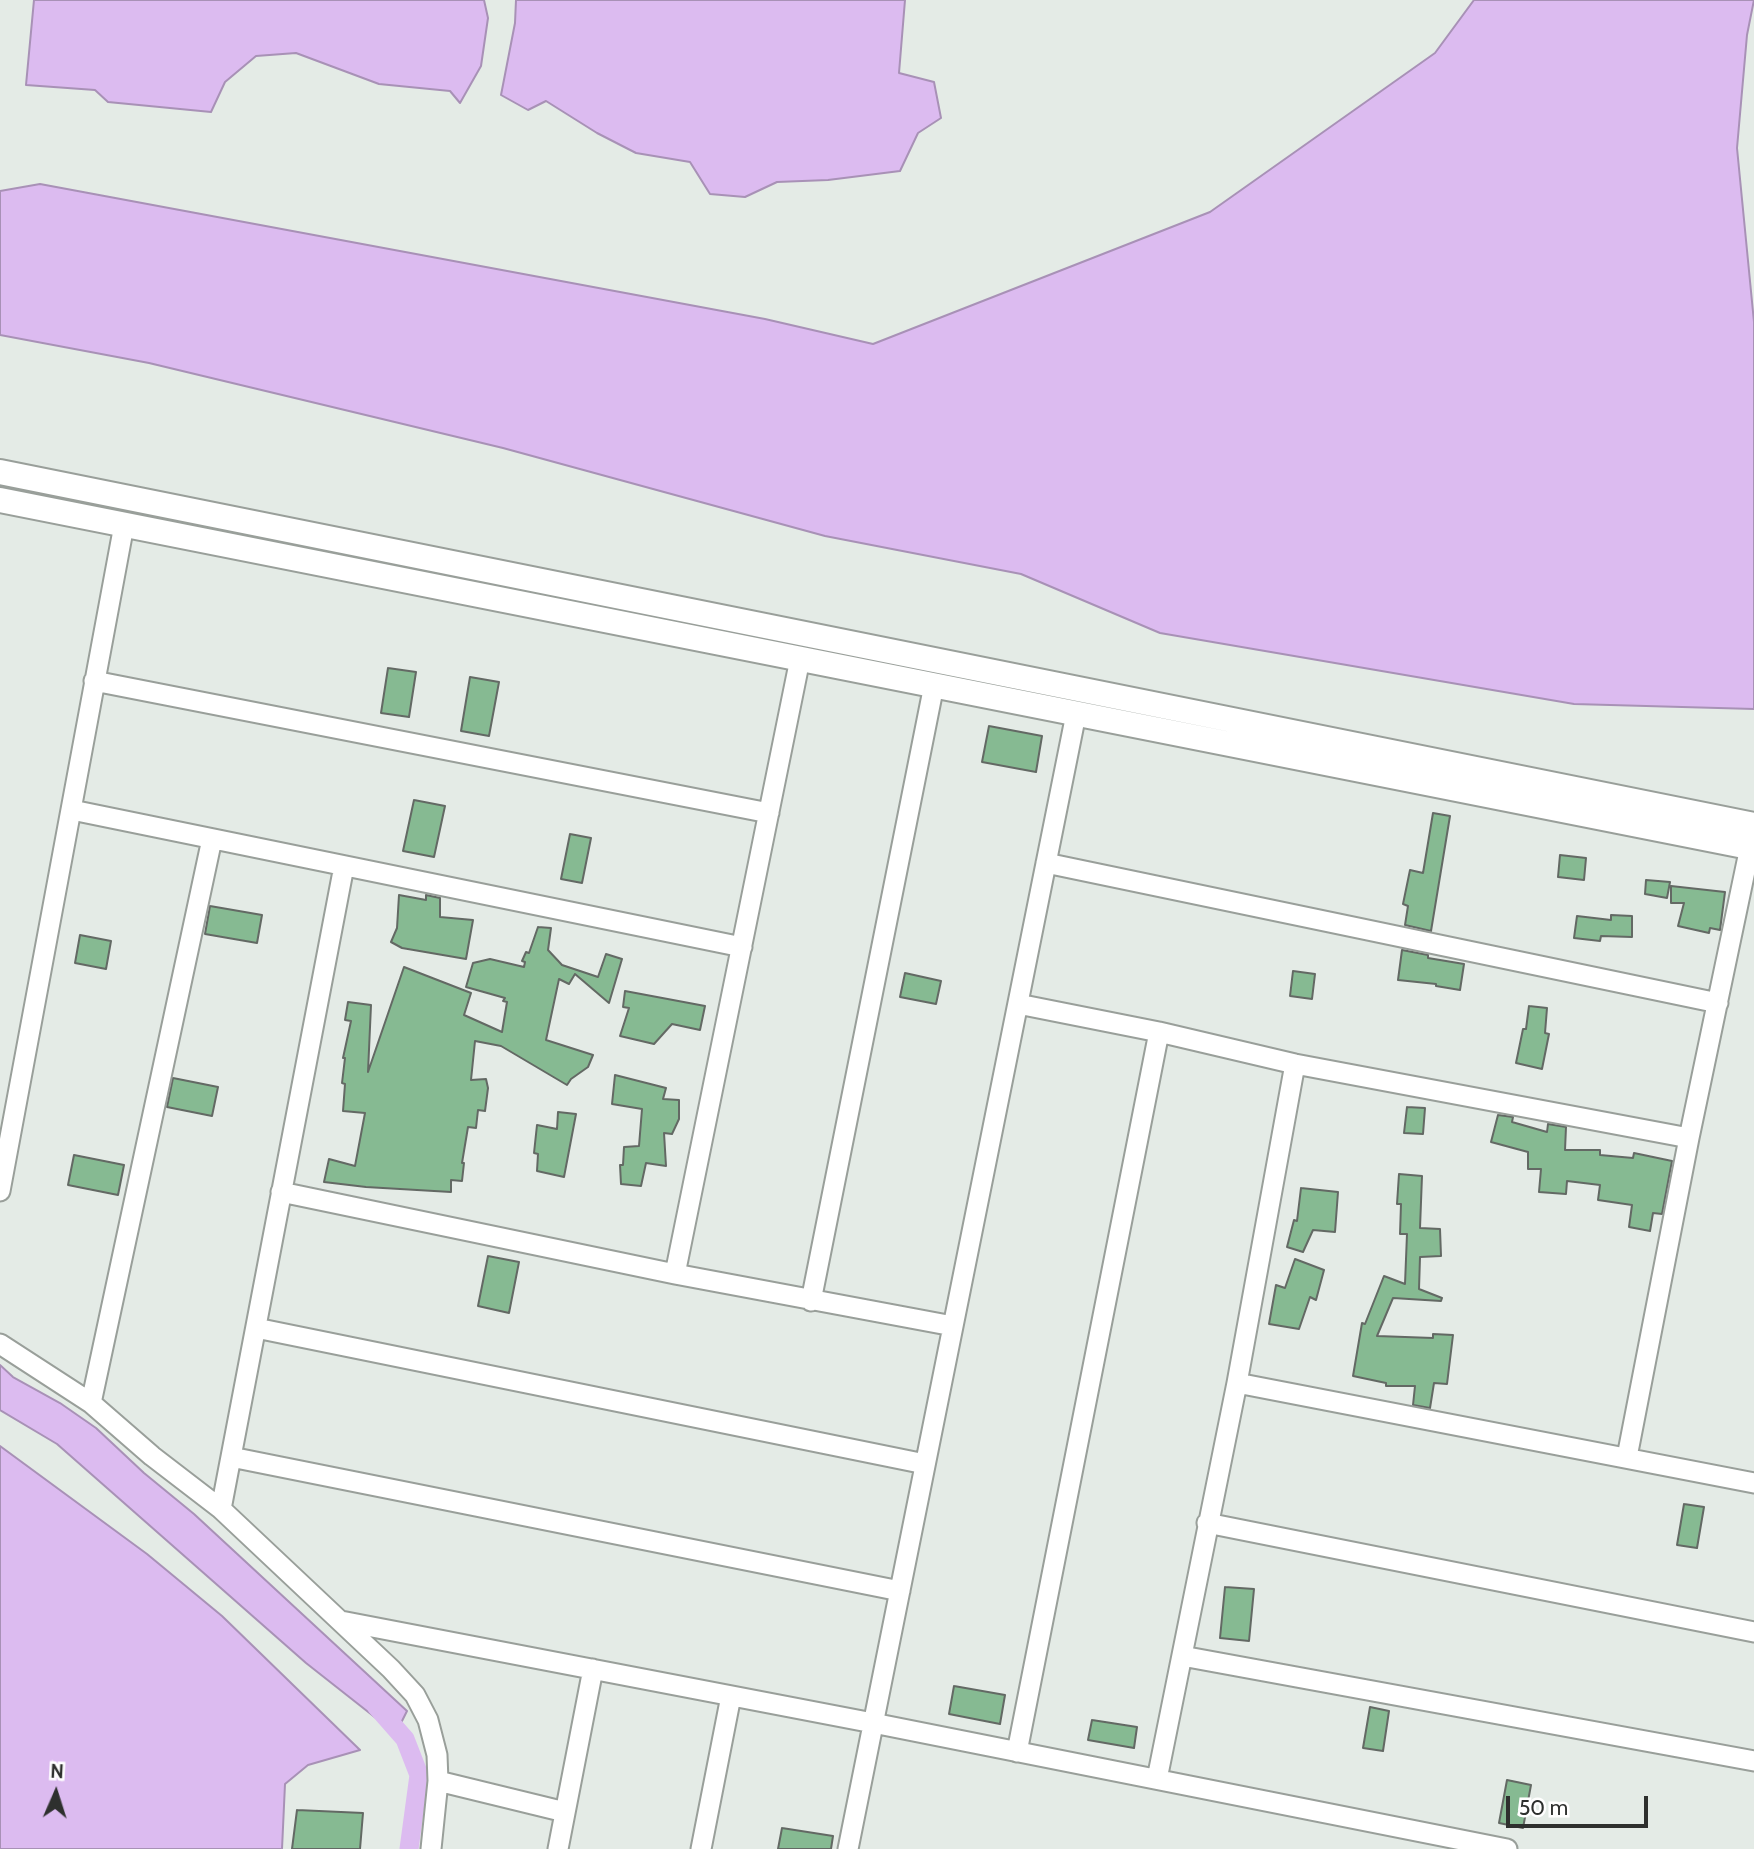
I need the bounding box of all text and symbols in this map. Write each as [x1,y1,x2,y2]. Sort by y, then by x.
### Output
north arrow [21,1758,91,1828]
text: N [50,1760,64,1783]
scale bar [1509,1783,1651,1827]
text: 50 m [1519,1795,1568,1820]

